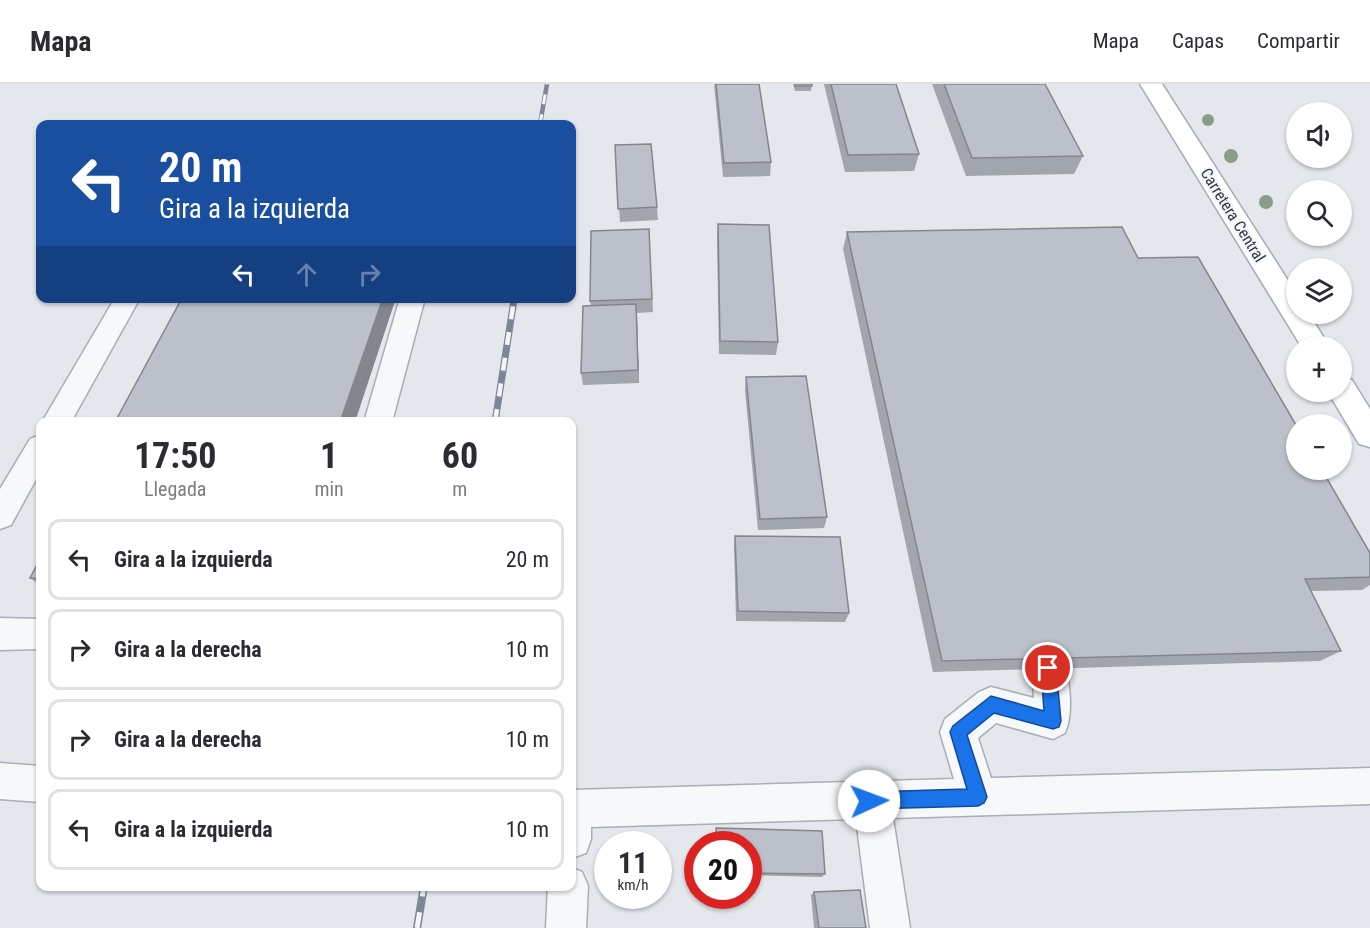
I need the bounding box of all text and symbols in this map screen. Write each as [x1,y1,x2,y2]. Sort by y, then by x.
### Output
text: Mapa [30,25,91,58]
text: Mapa [1093,29,1139,53]
text: Capas [1172,29,1224,53]
text: Compartir [1257,29,1340,53]
map controls [1286,102,1352,480]
button: sound [1286,102,1352,168]
text: 20 m [159,143,242,192]
icon: left [60,144,138,222]
street label: Carretera Central [1197,165,1269,265]
button: search [1286,180,1352,246]
text: Gira a la izquierda [159,193,350,225]
icon: left [227,258,260,291]
icon: ahead [290,258,323,291]
icon: right [353,258,386,291]
button: layers [1286,258,1352,324]
button: + [1286,336,1352,402]
button: − [1286,414,1352,480]
text: 17:50 [134,435,217,477]
text: 1 [320,435,338,477]
text: 60 [442,435,478,477]
text: Llegada [144,477,206,501]
text: min [314,477,344,501]
text: m [452,477,467,501]
icon: left [63,543,96,576]
text: Gira a la izquierda [114,547,273,572]
text: 20 m [506,547,549,572]
icon: right [63,633,96,666]
text: Gira a la derecha [114,637,262,662]
text: 10 m [506,637,549,662]
pin [1022,642,1073,693]
icon: arrive [1031,651,1064,684]
icon: right [63,723,96,756]
text: Gira a la derecha [114,727,262,752]
text: 10 m [506,727,549,752]
position arrow [837,769,901,833]
icon: left [63,813,96,846]
text: Gira a la izquierda [114,817,273,842]
text: 10 m [506,817,549,842]
speed limit sign: 20 [684,831,762,909]
text: 11 [618,845,648,880]
text: km/h [618,876,648,894]

